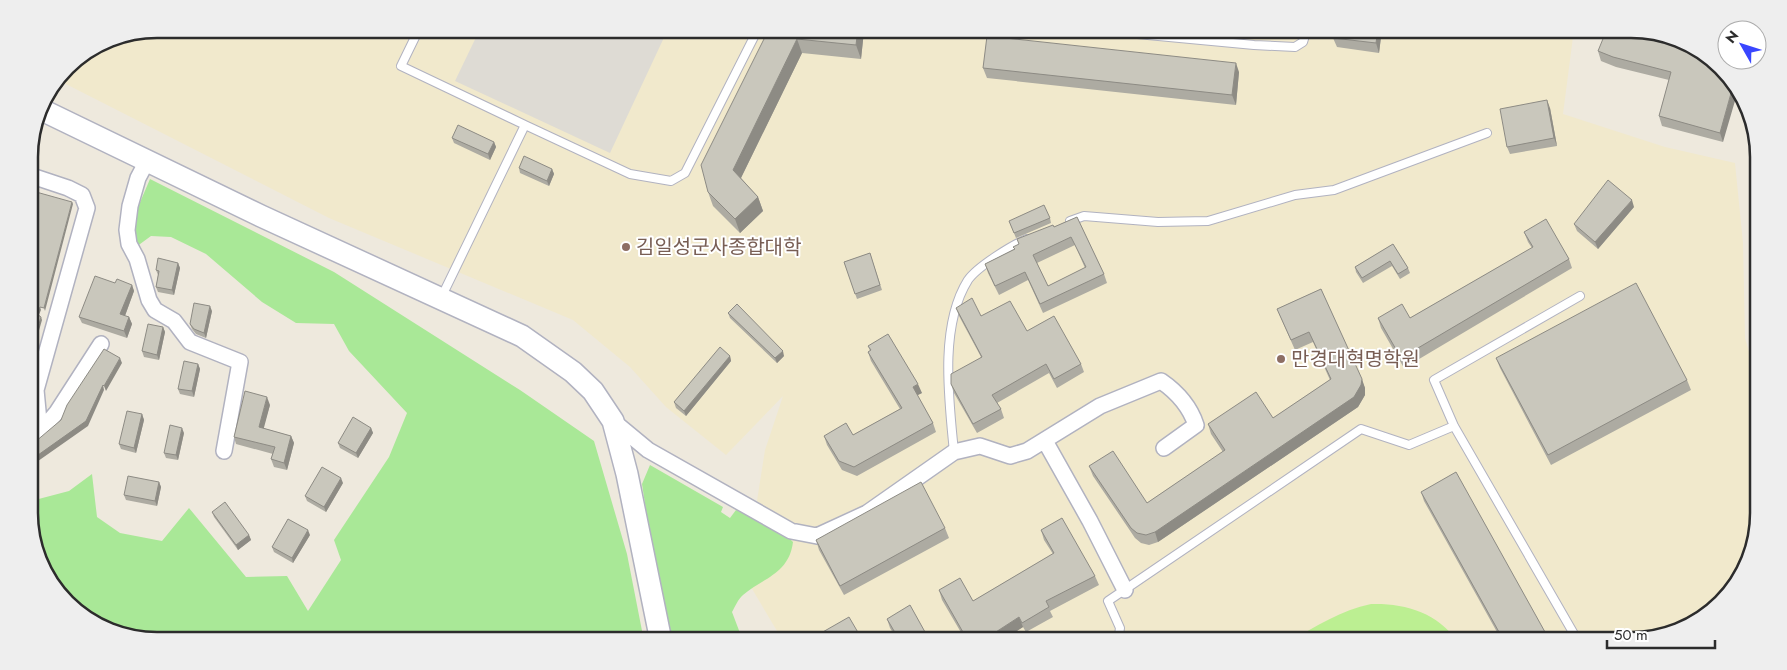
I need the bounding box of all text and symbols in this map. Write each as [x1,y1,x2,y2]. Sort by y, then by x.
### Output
north arrow [1717,20,1767,70]
text: N [1721,26,1743,47]
place label: 김일성군사종합대학 [636,233,802,262]
marker: 김일성군사종합대학 [620,241,632,253]
place label: 만경대혁명학원 [1291,345,1420,374]
marker: 만경대혁명학원 [1275,353,1287,365]
scale bar [1607,618,1714,650]
text: 50 m [1614,624,1648,646]

